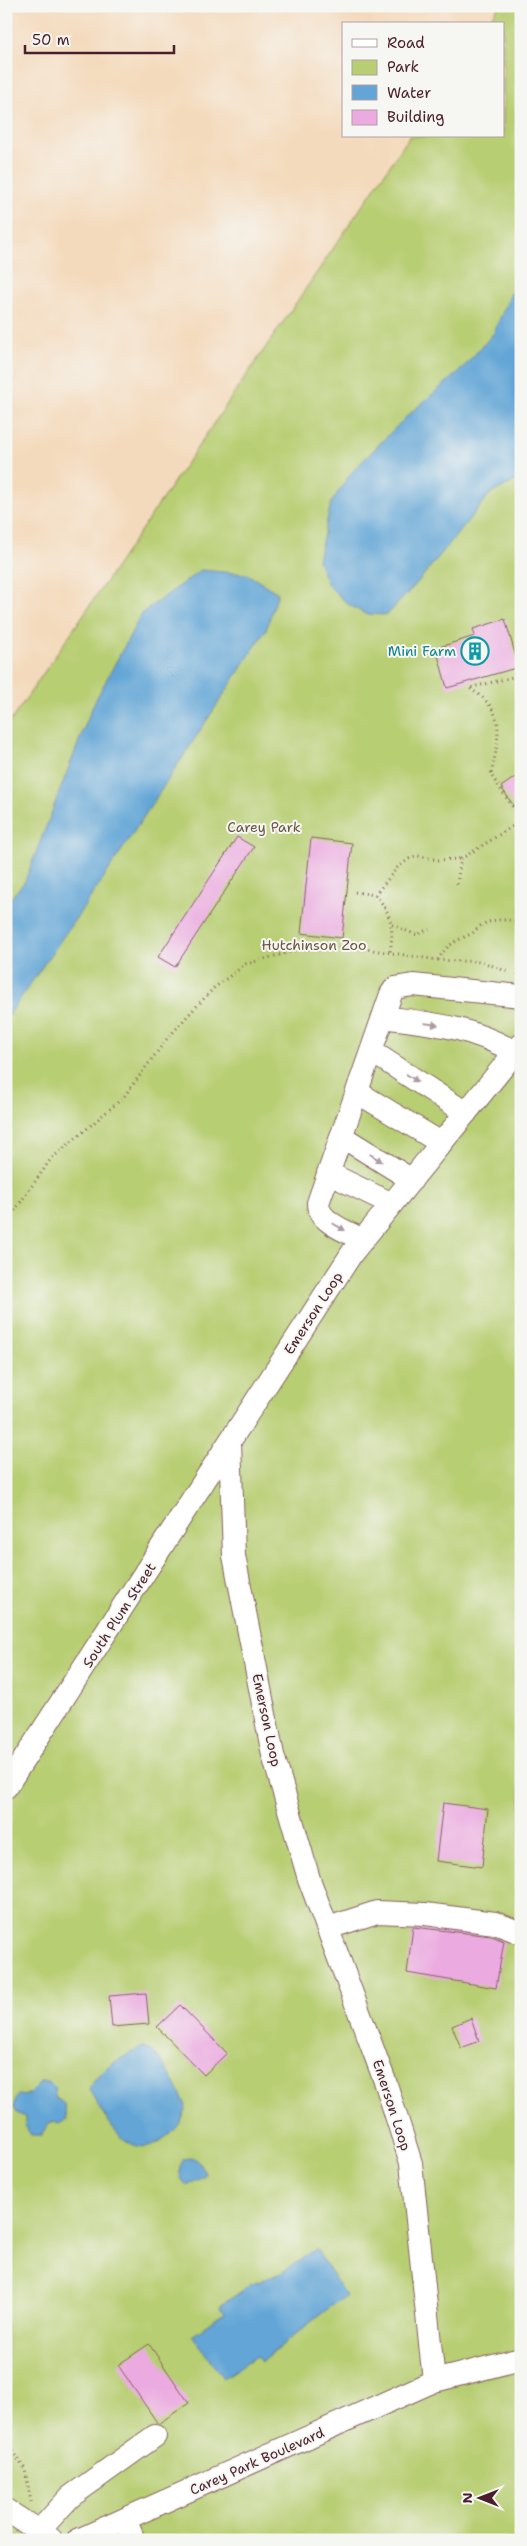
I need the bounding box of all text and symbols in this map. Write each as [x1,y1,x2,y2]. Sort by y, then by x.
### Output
scale bar [25,22,174,54]
legend [342,22,504,138]
text: 50 m [32,30,70,50]
text: Road [387,33,425,53]
text: Park [387,57,419,77]
text: Water [387,83,431,103]
text: Building [387,107,444,127]
building icon: Mini Farm [460,636,490,666]
place label: Mini Farm [388,642,456,660]
park label: Carey Park [227,818,301,836]
park label: Hutchinson Zoo [262,936,366,954]
one-way arrow [423,1020,439,1028]
one-way arrow [405,1073,419,1082]
one-way arrow [370,1153,383,1162]
one-way arrow [332,1222,346,1231]
street label: Emerson Loop [280,1268,346,1358]
street label: South Plum Street [78,1559,160,1671]
street label: Emerson Loop [248,1672,286,1768]
street label: Emerson Loop [369,2057,415,2153]
street label: Carey Park Boulevard [187,2423,327,2499]
north arrow [454,2474,504,2524]
text: N [458,2492,476,2504]

